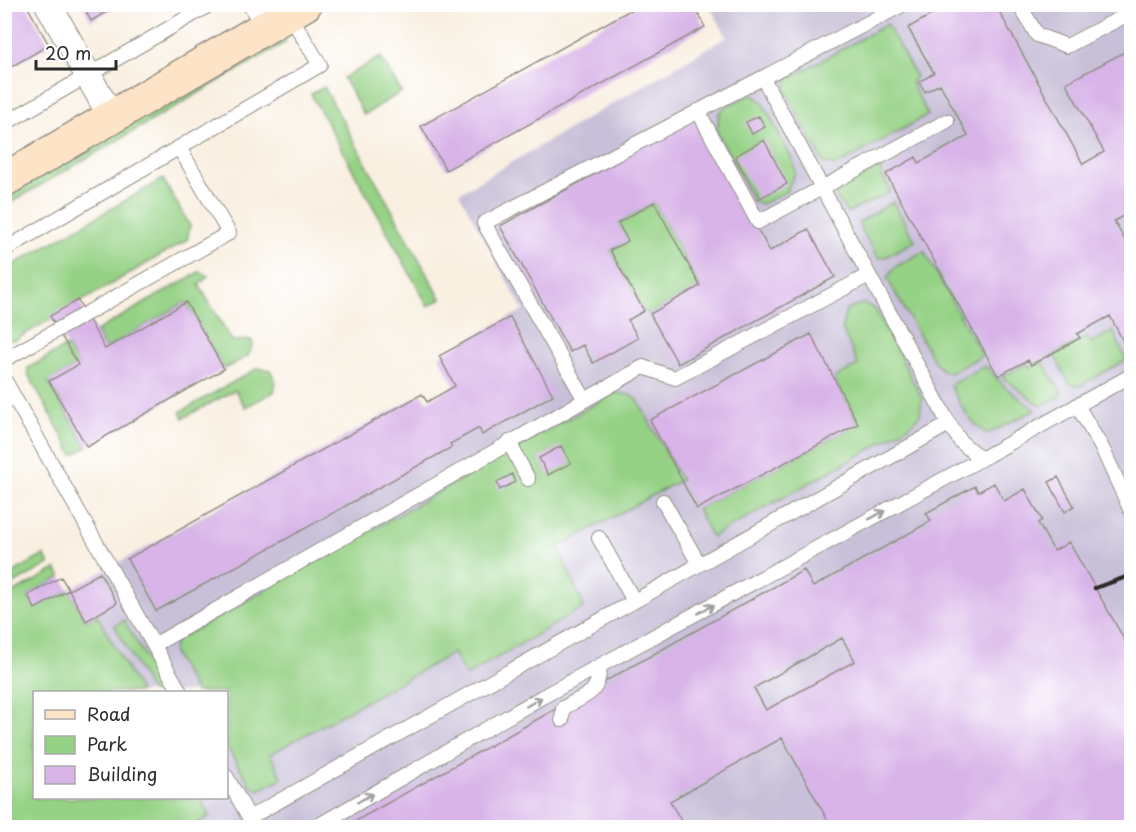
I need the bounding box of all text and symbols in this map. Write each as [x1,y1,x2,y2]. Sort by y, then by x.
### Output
scale bar [36,33,116,71]
text: 20 m [45,39,91,66]
one-way arrow [868,509,885,521]
one-way arrow [696,603,714,614]
legend [33,691,228,799]
one-way arrow [525,696,543,707]
text: Road [87,700,131,727]
text: Park [87,730,127,757]
text: Building [87,760,157,787]
one-way arrow [356,792,373,804]

